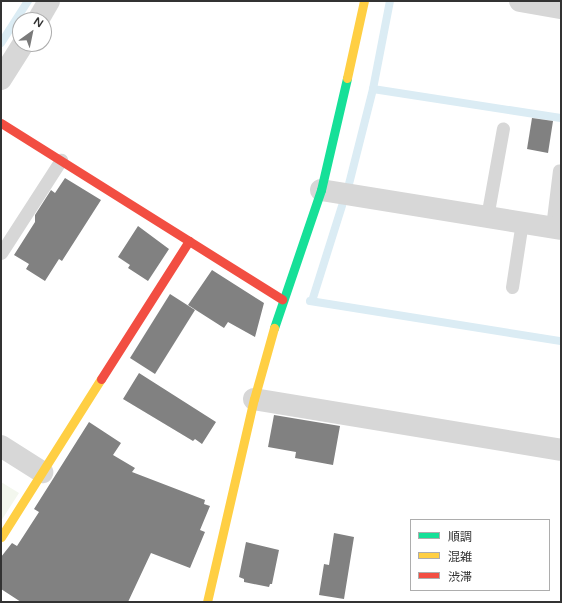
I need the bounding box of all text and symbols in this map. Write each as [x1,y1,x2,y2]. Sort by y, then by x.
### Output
north arrow [12,12,52,52]
text: N [31,14,46,30]
legend [410,519,550,591]
text: 順調 [448,530,472,544]
text: 混雑 [448,550,472,564]
text: 渋滞 [448,570,472,584]

